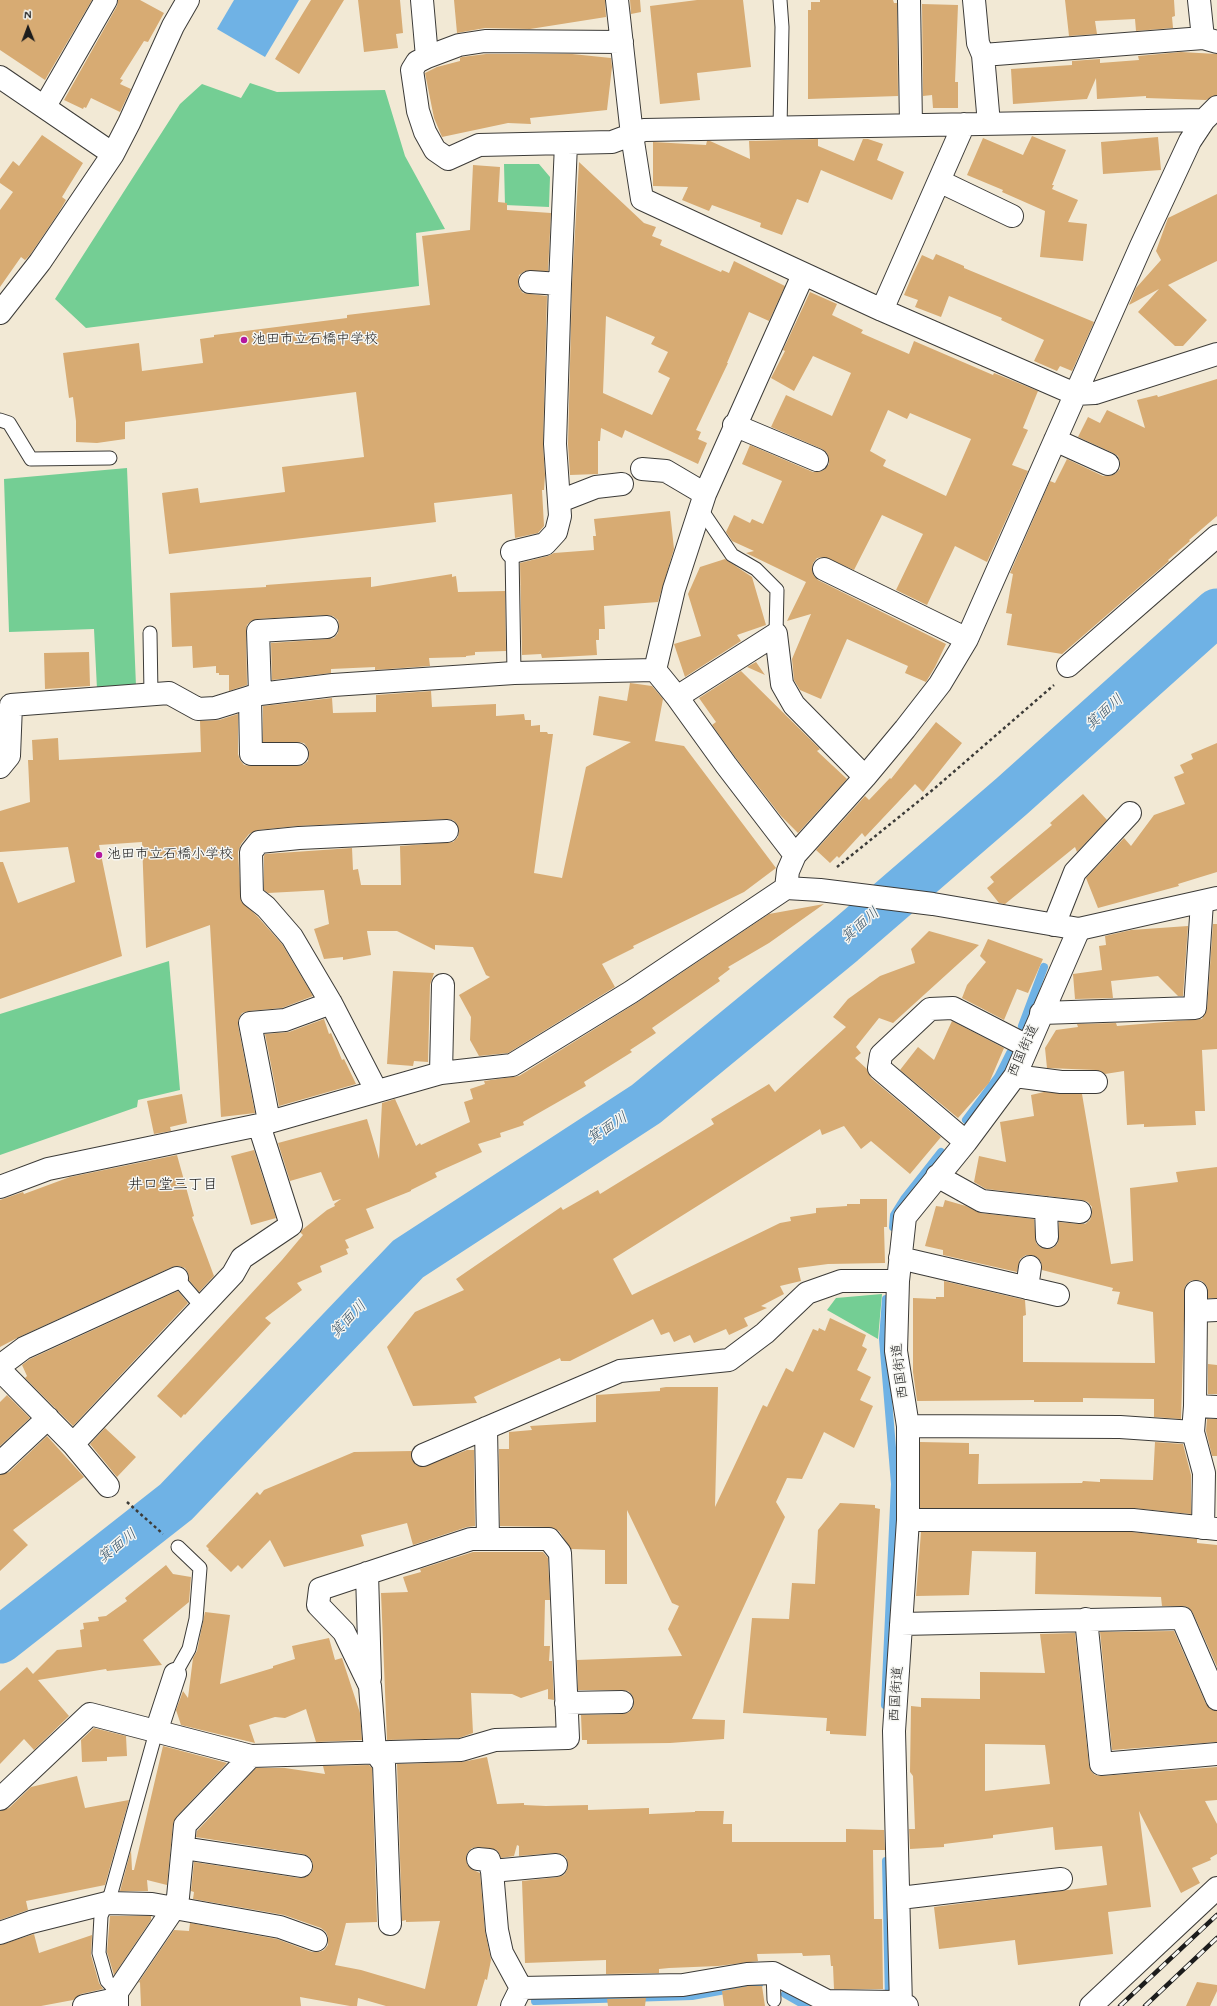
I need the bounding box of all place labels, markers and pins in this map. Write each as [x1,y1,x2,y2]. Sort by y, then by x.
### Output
place label: 池田市立石橋中学校 [252,332,378,348]
marker: 池田市立石橋中学校 [239,335,249,345]
place label: 池田市立石橋小学校 [107,847,233,863]
marker: 池田市立石橋小学校 [94,850,104,860]

